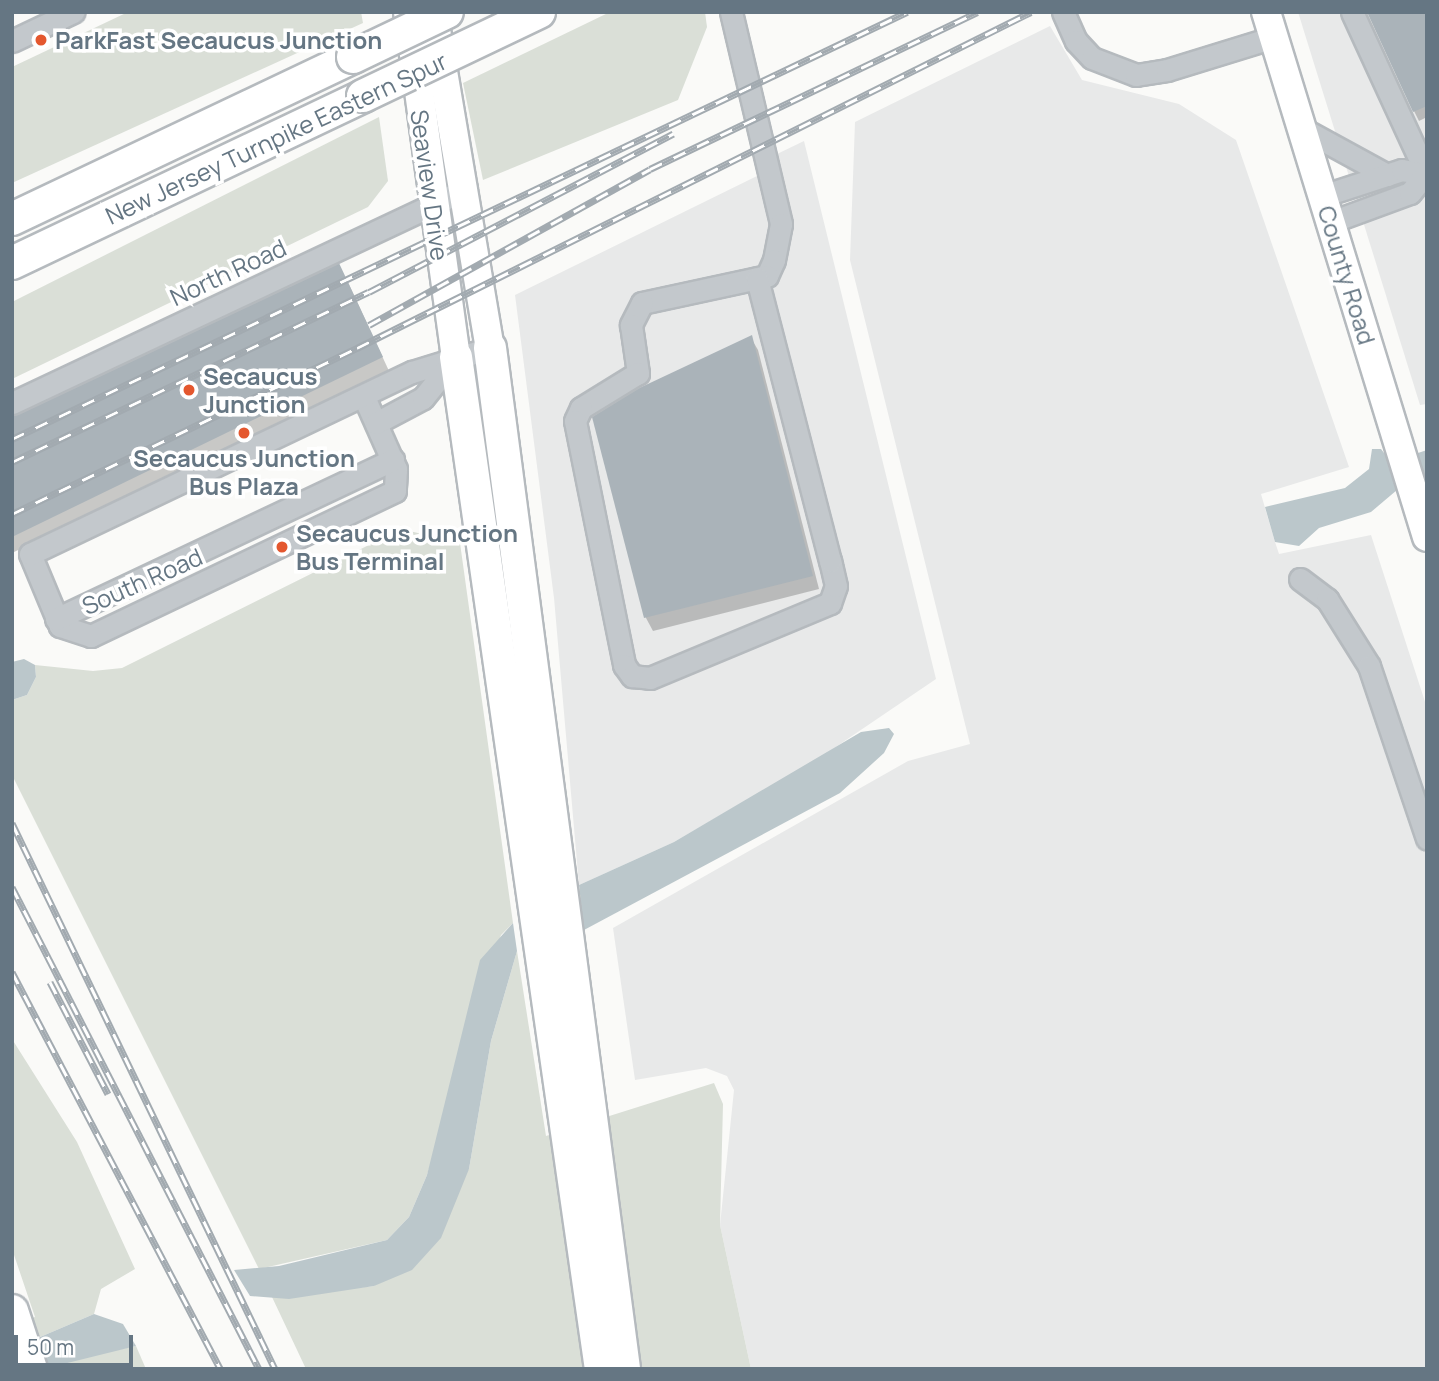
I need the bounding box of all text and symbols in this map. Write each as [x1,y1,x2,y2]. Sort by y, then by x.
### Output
place label: ParkFast Secaucus Junction [55,26,382,54]
marker: ParkFast Secaucus Junction [33,32,49,48]
street label: New Jersey Turnpike Eastern Spur [101,46,451,230]
street label: Seaview Drive [405,108,455,262]
street label: County Road [1312,202,1382,348]
street label: North Road [165,233,291,311]
place label: Secaucus Junction [203,362,317,418]
marker: Secaucus Junction [181,382,197,398]
marker: Secaucus Junction Bus Plaza [236,425,252,441]
place label: Secaucus Junction Bus Plaza [133,444,355,500]
place label: Secaucus Junction Bus Terminal [296,519,518,575]
marker: Secaucus Junction Bus Terminal [274,539,290,555]
street label: South Road [77,542,207,620]
scale bar [18,1322,136,1366]
text: 50 m [27,1333,74,1361]

